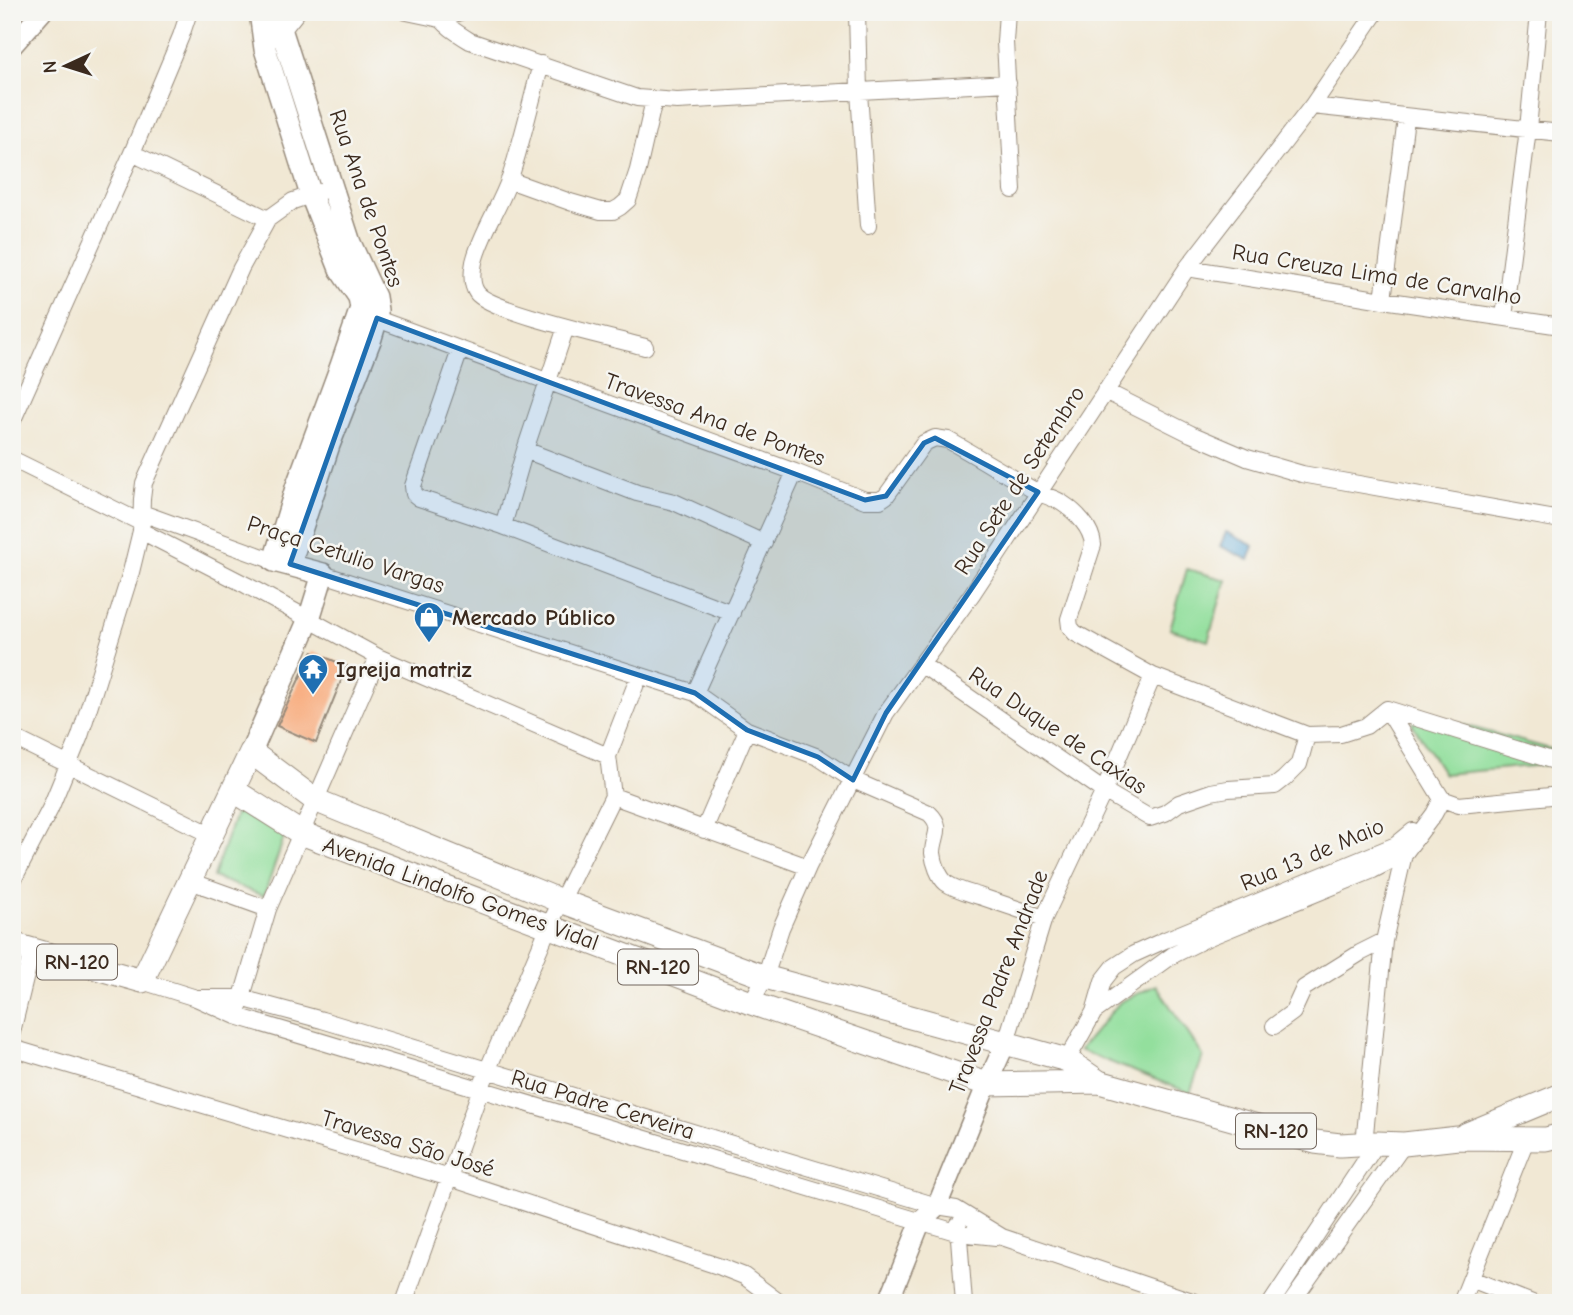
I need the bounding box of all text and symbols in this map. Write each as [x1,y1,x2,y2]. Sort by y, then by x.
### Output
north arrow [32,32,102,102]
text: N [39,60,61,74]
street label: Rua Ana de Pontes [324,106,410,290]
street label: Rua Creuza Lima de Carvalho [1230,238,1523,311]
street label: Travessa Ana de Pontes [601,367,829,472]
street label: Rua Sete de Setembro [948,381,1091,580]
street label: Praça Getulio Vargas [244,510,448,599]
shop icon: Mercado Público [412,600,446,644]
place label: Mercado Público [452,604,616,631]
temple icon: Igreija matriz [296,652,330,696]
place label: Igreija matriz [336,656,472,683]
street label: Rua Duque de Caxias [964,661,1152,800]
street label: Rua 13 de Maio [1236,812,1388,897]
street label: Avenida Lindolfo Gomes Vidal [319,831,602,956]
street label: Travessa Padre Andrade [943,866,1054,1098]
road number: RN-120 [37,944,117,979]
road number: RN-120 [618,950,698,984]
street label: Rua Padre Cerveira [508,1064,698,1145]
street label: Travessa São José [318,1104,498,1183]
road number: RN-120 [1236,1114,1316,1148]

